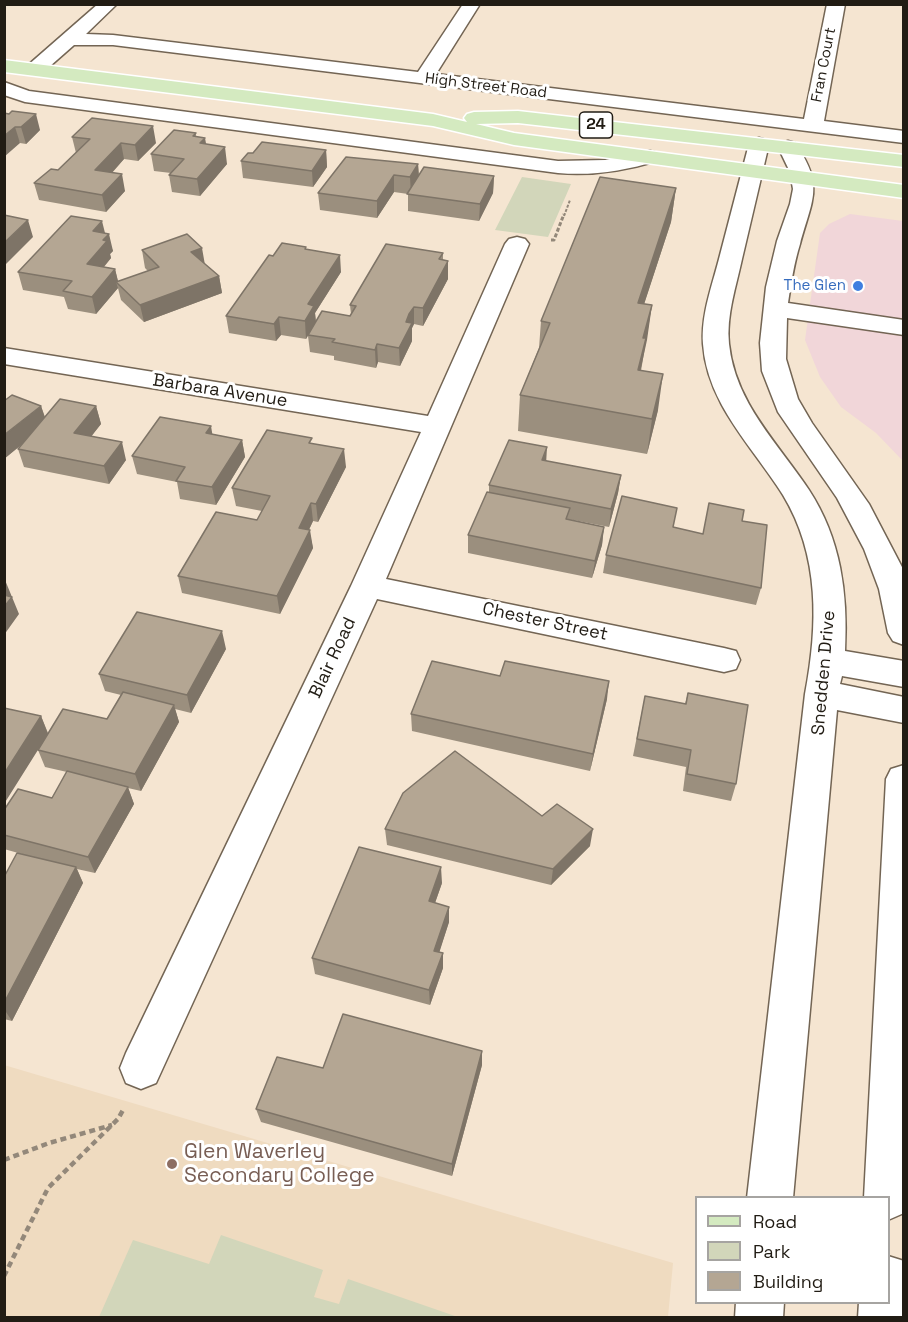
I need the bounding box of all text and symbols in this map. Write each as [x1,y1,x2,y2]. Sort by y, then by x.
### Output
street label: Fran Court [808,26,840,104]
street label: High Street Road [424,70,548,102]
road number: 24 [580,112,612,138]
place label: The Glen [784,277,846,295]
marker: The Glen [851,279,865,293]
street label: Barbara Avenue [151,370,289,412]
street label: Chester Street [480,598,610,646]
street label: Snedden Drive [808,610,840,736]
street label: Blair Road [305,614,361,702]
place label: Glen Waverley Secondary College [184,1139,375,1189]
marker: Glen Waverley Secondary College [165,1157,179,1171]
legend [695,1196,890,1304]
text: Road [753,1210,797,1233]
text: Park [753,1240,790,1263]
text: Building [753,1270,823,1293]

